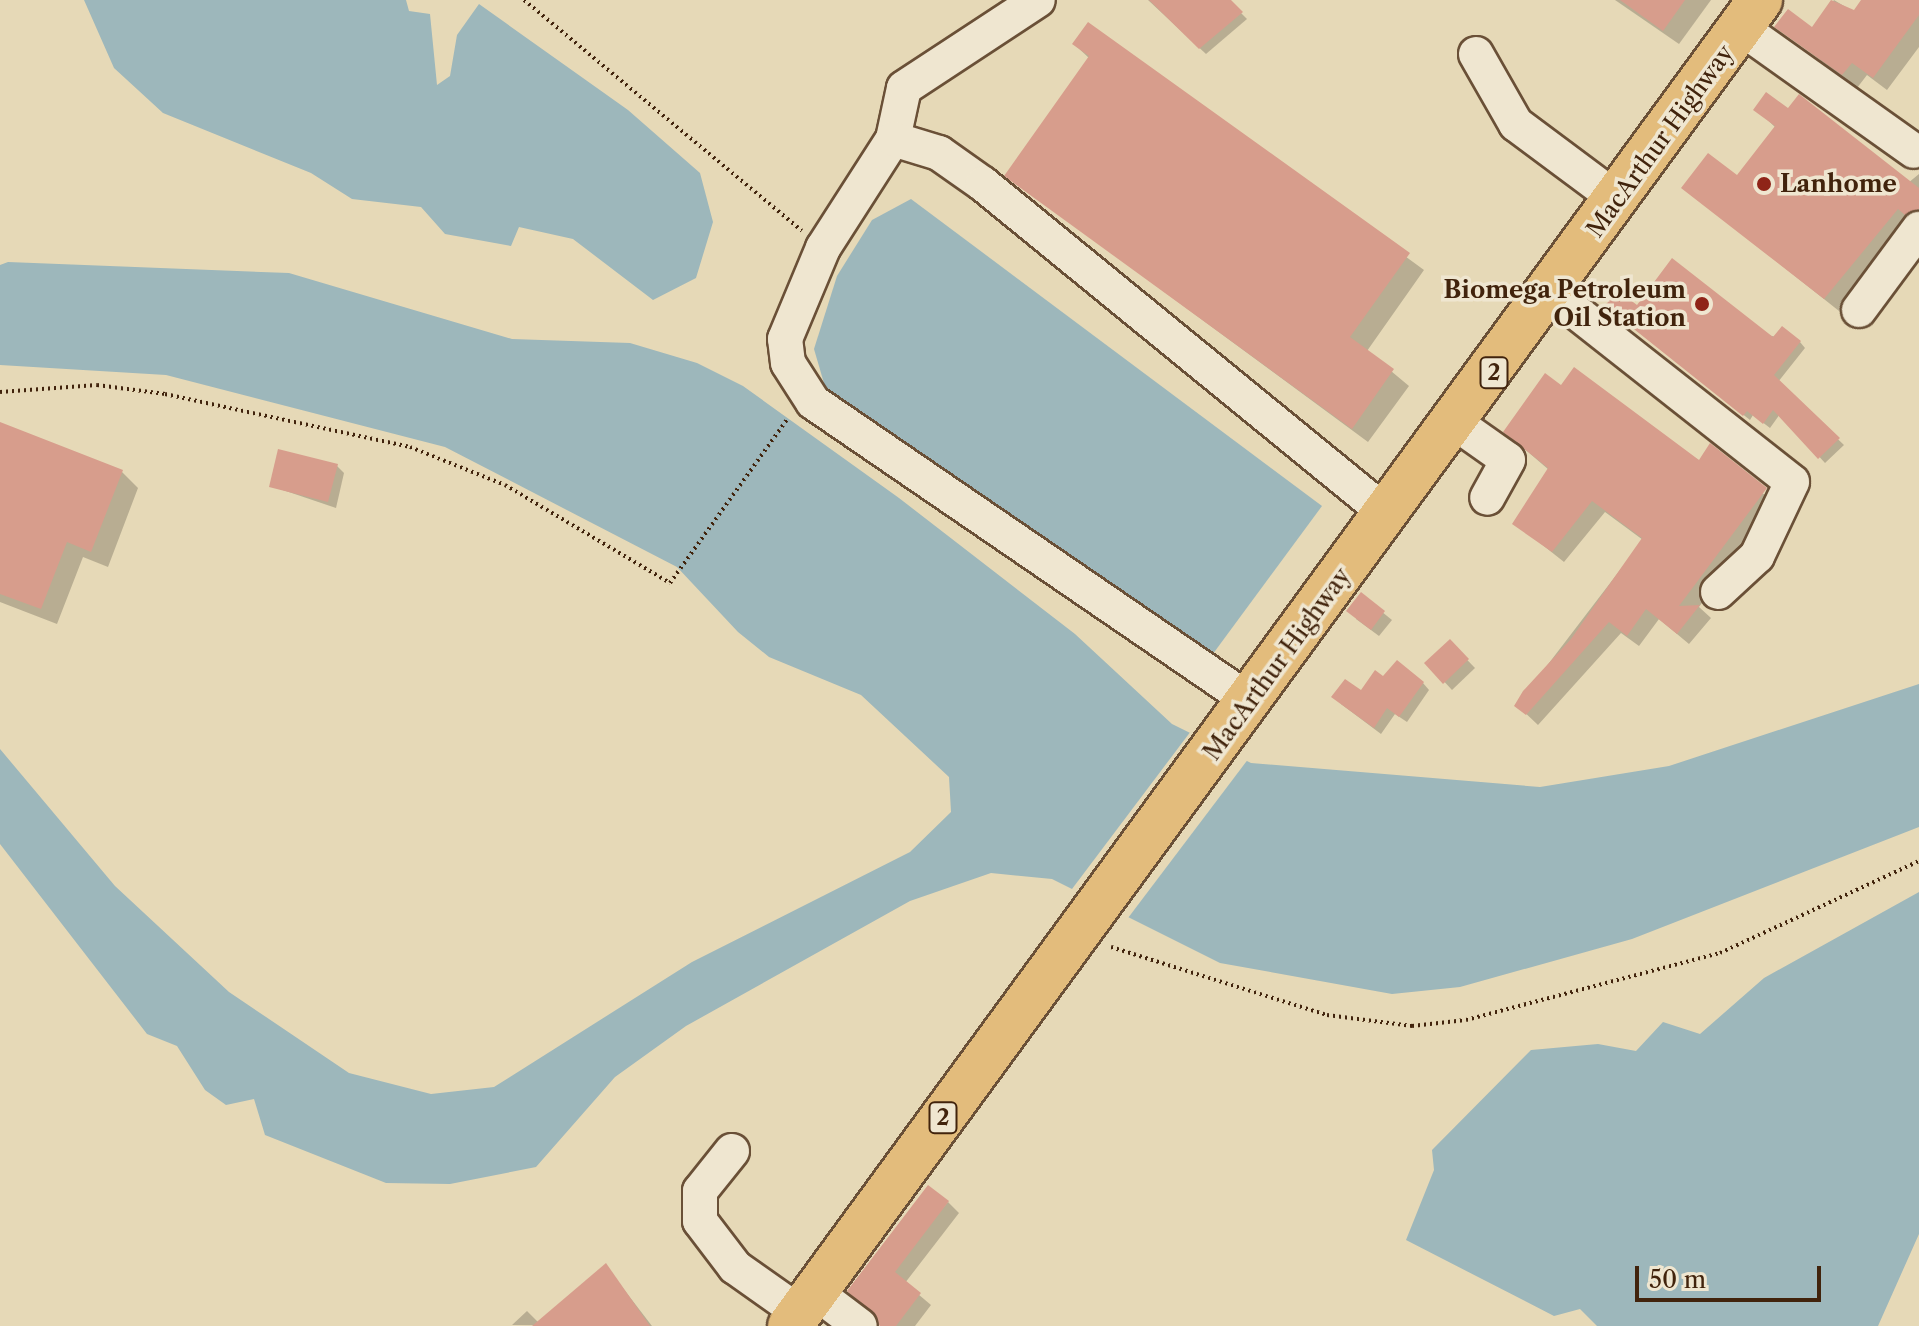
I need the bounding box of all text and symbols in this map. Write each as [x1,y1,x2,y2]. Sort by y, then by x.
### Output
street label: MacArthur Highway [1580,39,1740,243]
place label: Lanhome [1780,170,1897,198]
marker: Lanhome [1755,175,1773,193]
place label: Biomega Petroleum Oil Station [1443,276,1686,332]
marker: Biomega Petroleum Oil Station [1693,295,1711,313]
road number: 2 [1478,355,1510,391]
street label: MacArthur Highway [1197,562,1357,766]
road number: 2 [927,1100,959,1136]
scale bar [1639,1250,1825,1300]
text: 50 m [1649,1265,1706,1294]

